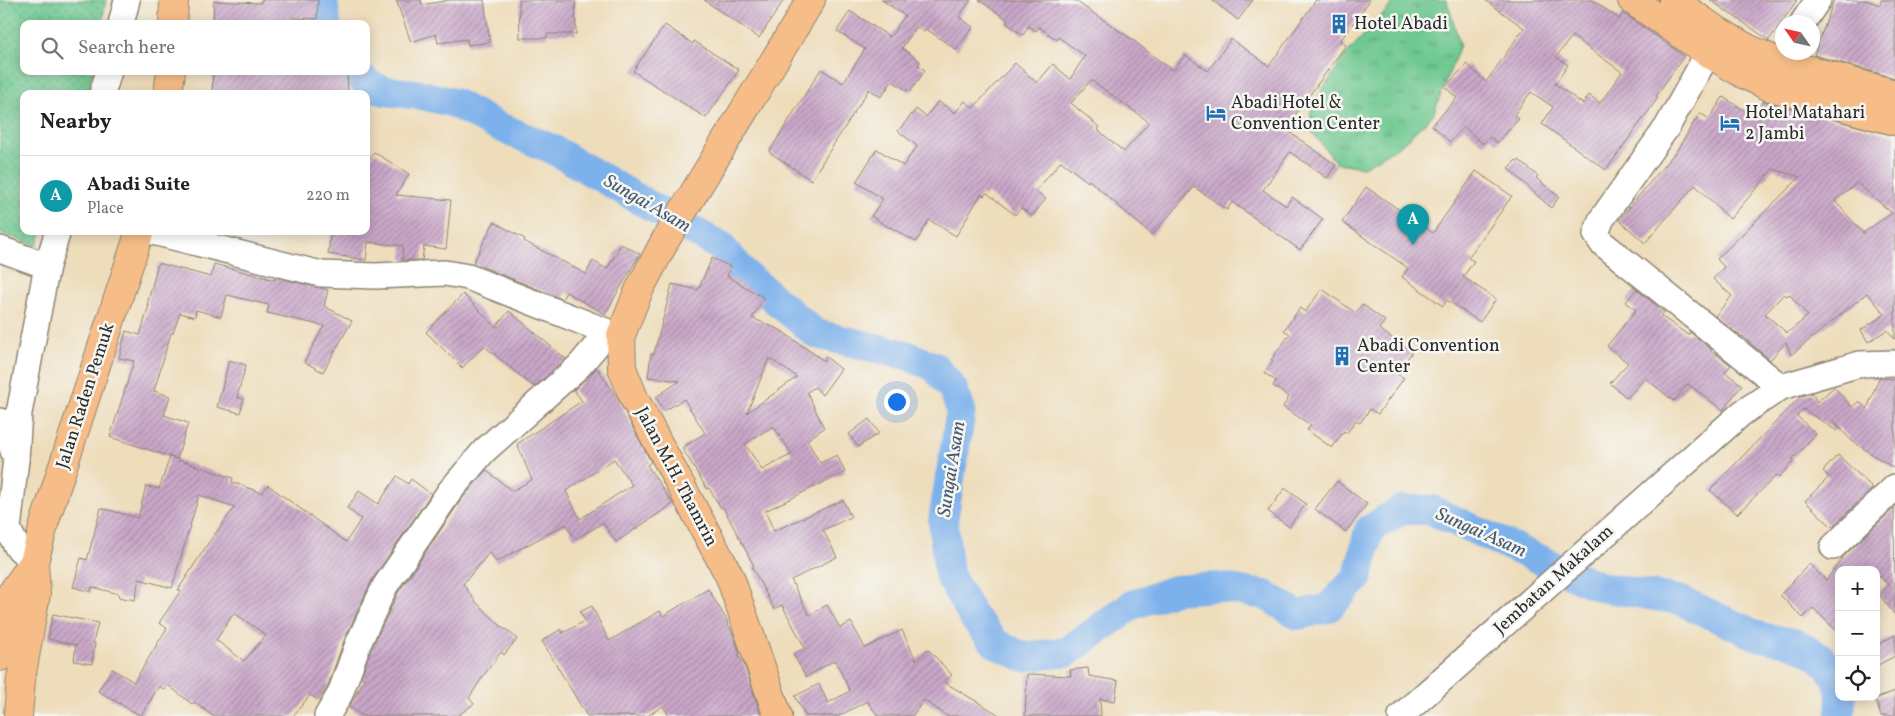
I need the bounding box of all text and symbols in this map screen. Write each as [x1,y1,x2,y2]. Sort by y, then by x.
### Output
place label: Hotel Abadi [1354,12,1448,37]
building icon: Hotel Abadi [1328,13,1350,35]
north arrow [1775,15,1820,60]
search box [20,20,370,75]
icon: search [38,34,66,62]
text: Search here [78,35,175,61]
place label: Abadi Hotel & Convention Center [1231,91,1380,137]
place label: Hotel Matahari 2 Jambi [1745,101,1865,147]
hotel icon: Abadi Hotel & Convention Center [1205,102,1227,124]
text: Nearby [40,108,111,137]
hotel icon: Hotel Matahari 2 Jambi [1719,112,1741,134]
water label: Sungai Asam [599,169,695,239]
text: Abadi Suite [87,172,190,198]
text: A [50,185,62,207]
text: 220 m [306,185,350,207]
text: Place [87,198,124,220]
pin: A [1397,204,1429,245]
street label: Jalan Raden Pemuk [51,319,121,472]
place label: Abadi Convention Center [1357,334,1500,380]
building icon: Abadi Convention Center [1331,345,1353,367]
your location [884,389,910,415]
street label: Jalan M.H. Thamrin [629,403,724,551]
water label: Sungai Asam [932,419,972,519]
water label: Sungai Asam [1432,501,1530,565]
street label: Jembatan Makalam [1489,519,1619,641]
map controls [1835,566,1880,701]
button: + [1835,566,1880,611]
button: − [1835,611,1880,656]
button: locate [1835,656,1880,701]

